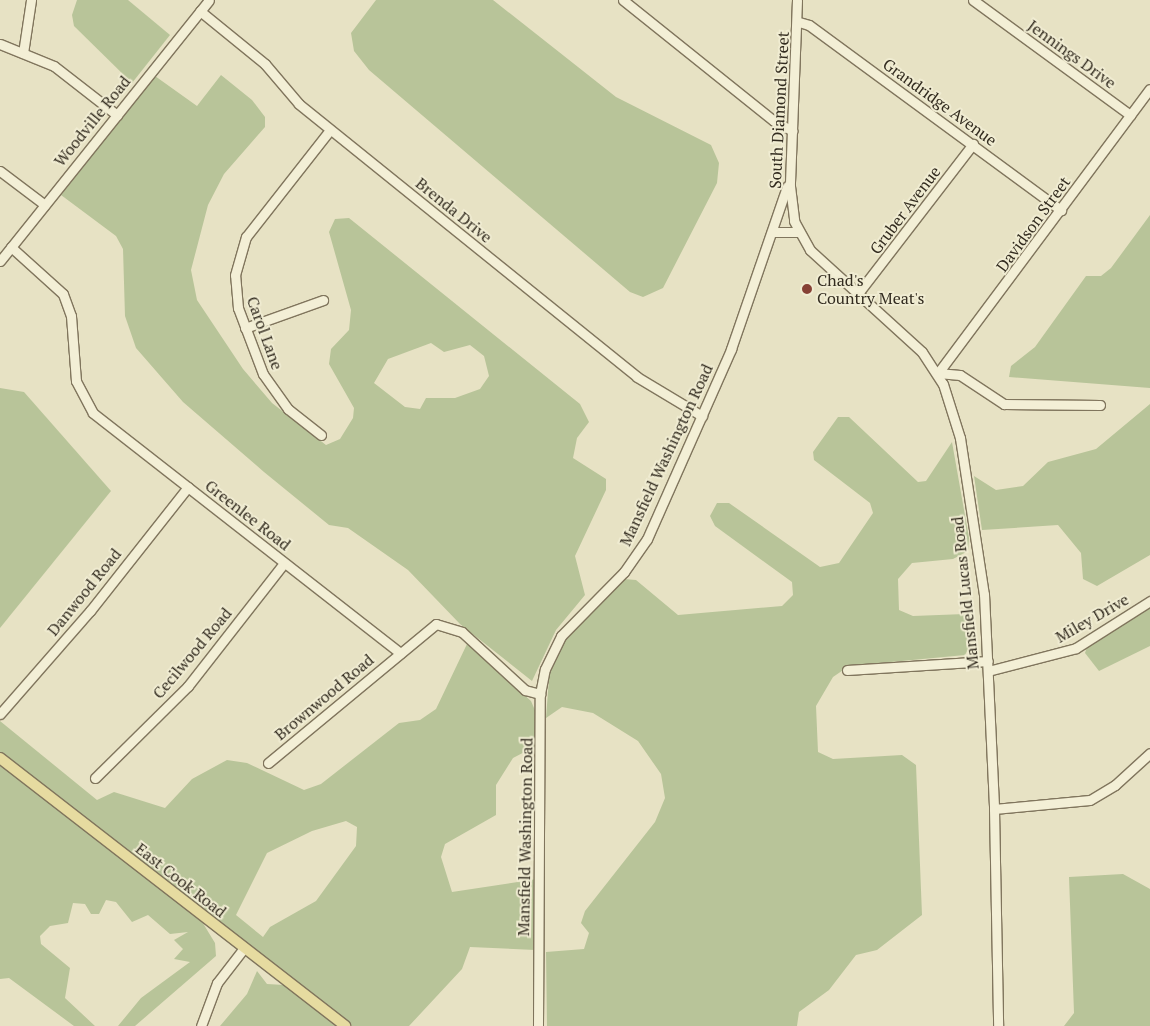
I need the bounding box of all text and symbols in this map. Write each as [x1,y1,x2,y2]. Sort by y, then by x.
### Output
street label: Jennings Drive [1024,16,1120,92]
street label: South Diamond Street [765,31,793,189]
street label: Grandridge Avenue [879,54,1001,150]
street label: Woodville Road [50,72,134,170]
street label: Gruber Avenue [866,162,944,258]
street label: Brenda Drive [412,173,496,247]
street label: Davidson Street [992,173,1074,275]
place label: Chad's Country Meat's [817,270,924,308]
marker: Chad's Country Meat's [801,283,813,295]
street label: Carol Lane [243,294,287,372]
street label: Mansfield Washington Road [615,361,717,549]
street label: Greenlee Road [201,476,295,554]
street label: Mansfield Lucas Road [947,516,983,670]
street label: Danwood Road [43,545,125,639]
street label: Miley Drive [1052,589,1132,647]
street label: Cecilwood Road [148,604,236,702]
street label: Brownwood Road [271,650,377,744]
street label: Mansfield Washington Road [514,738,536,936]
street label: East Cook Road [132,839,230,921]

